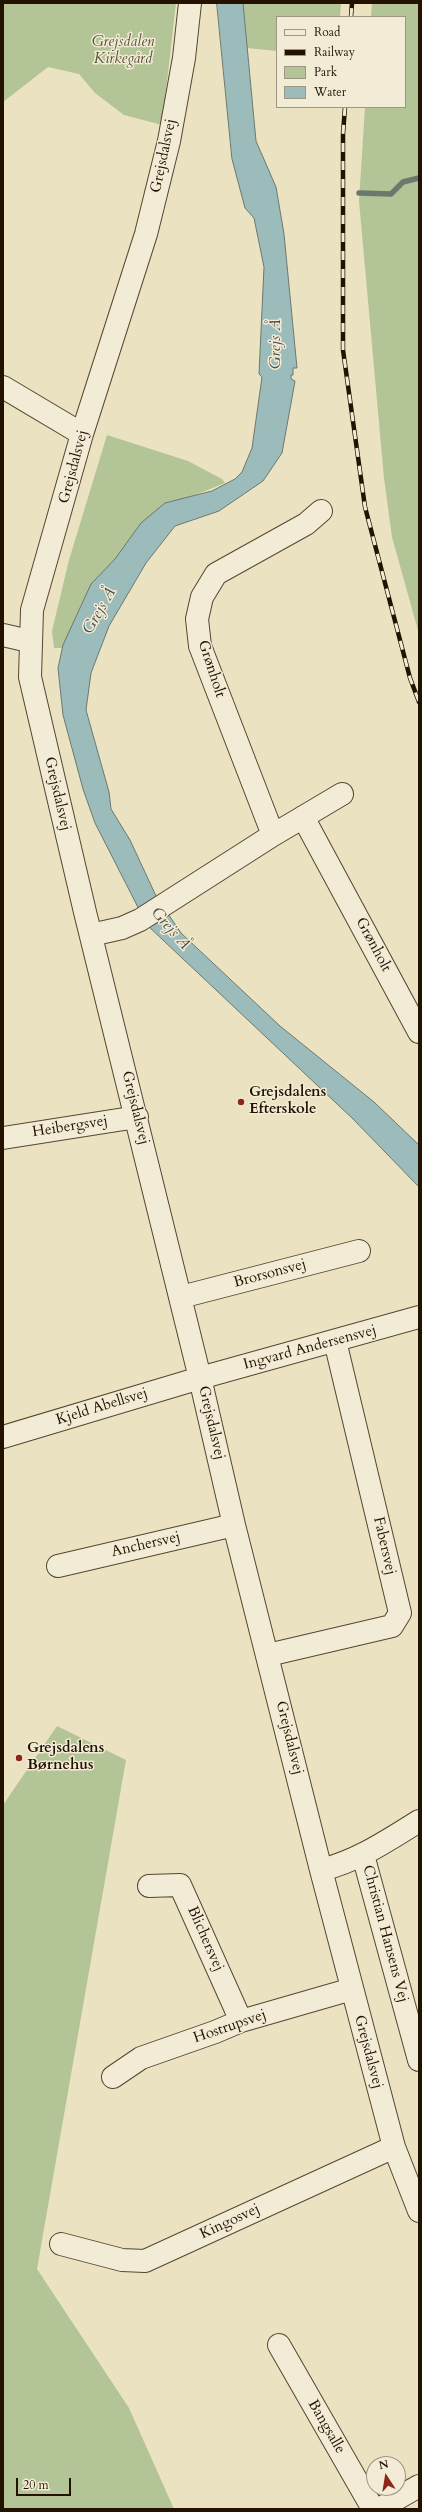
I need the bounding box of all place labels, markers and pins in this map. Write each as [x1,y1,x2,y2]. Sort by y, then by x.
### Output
place label: Grejsdalens Efterskole [249,1084,326,1119]
marker: Grejsdalens Efterskole [236,1097,246,1107]
place label: Grejsdalens Børnehus [27,1740,104,1775]
marker: Grejsdalens Børnehus [14,1753,24,1763]

